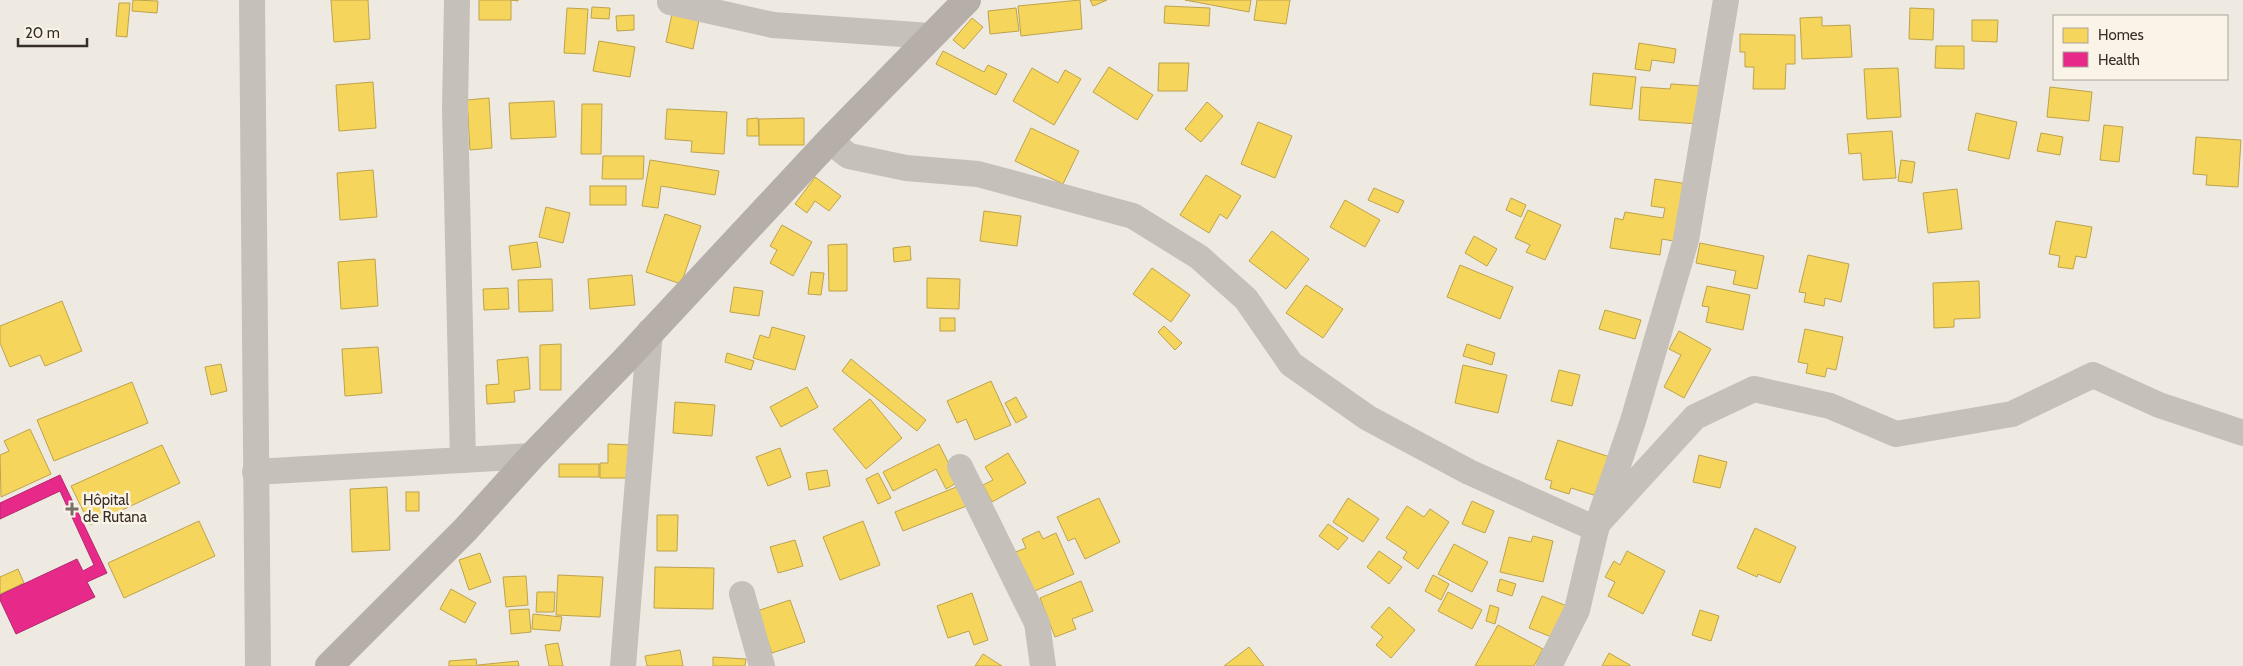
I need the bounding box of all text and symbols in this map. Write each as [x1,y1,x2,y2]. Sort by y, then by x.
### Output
scale bar [18,15,86,47]
legend [2053,15,2228,80]
text: 20 m [25,24,60,42]
text: Homes [2098,26,2144,44]
text: Health [2098,51,2140,69]
place label: Hôpital de Rutana [83,491,148,526]
marker: Hôpital de Rutana [65,502,79,516]

